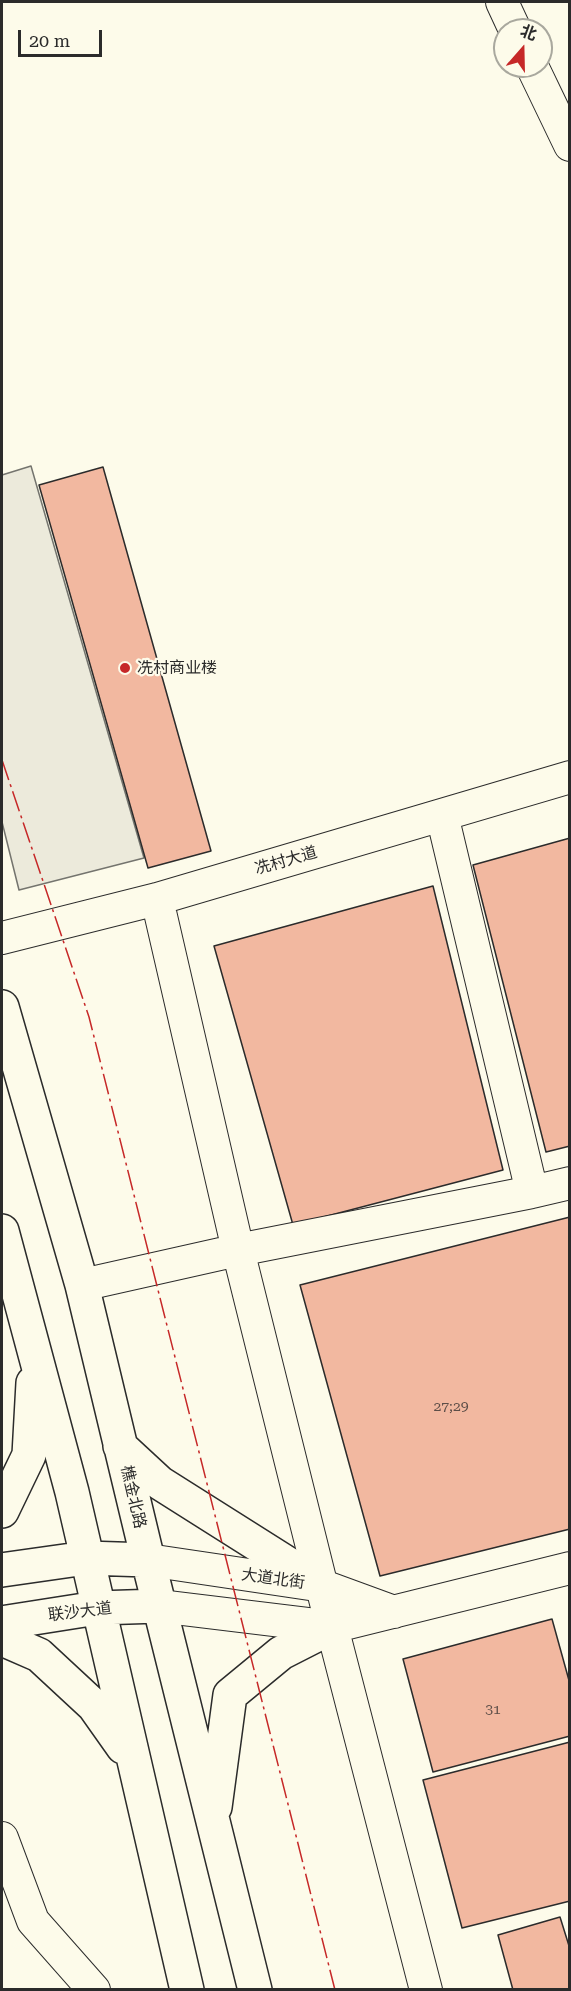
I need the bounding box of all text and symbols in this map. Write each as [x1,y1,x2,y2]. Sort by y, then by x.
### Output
scale bar [21,18,105,56]
north arrow [493,18,553,78]
text: 北 [518,21,539,44]
text: 20 m [29,30,70,51]
place label: 冼村商业楼 [137,658,217,678]
marker: 冼村商业楼 [118,661,132,675]
street label: 冼村大道 [253,843,319,879]
house number: 27;29 [433,1399,469,1415]
street label: 樵金北路 [116,1464,150,1530]
street label: 大道北街 [240,1565,306,1593]
street label: 联沙大道 [47,1599,113,1625]
house number: 31 [485,1702,501,1718]

